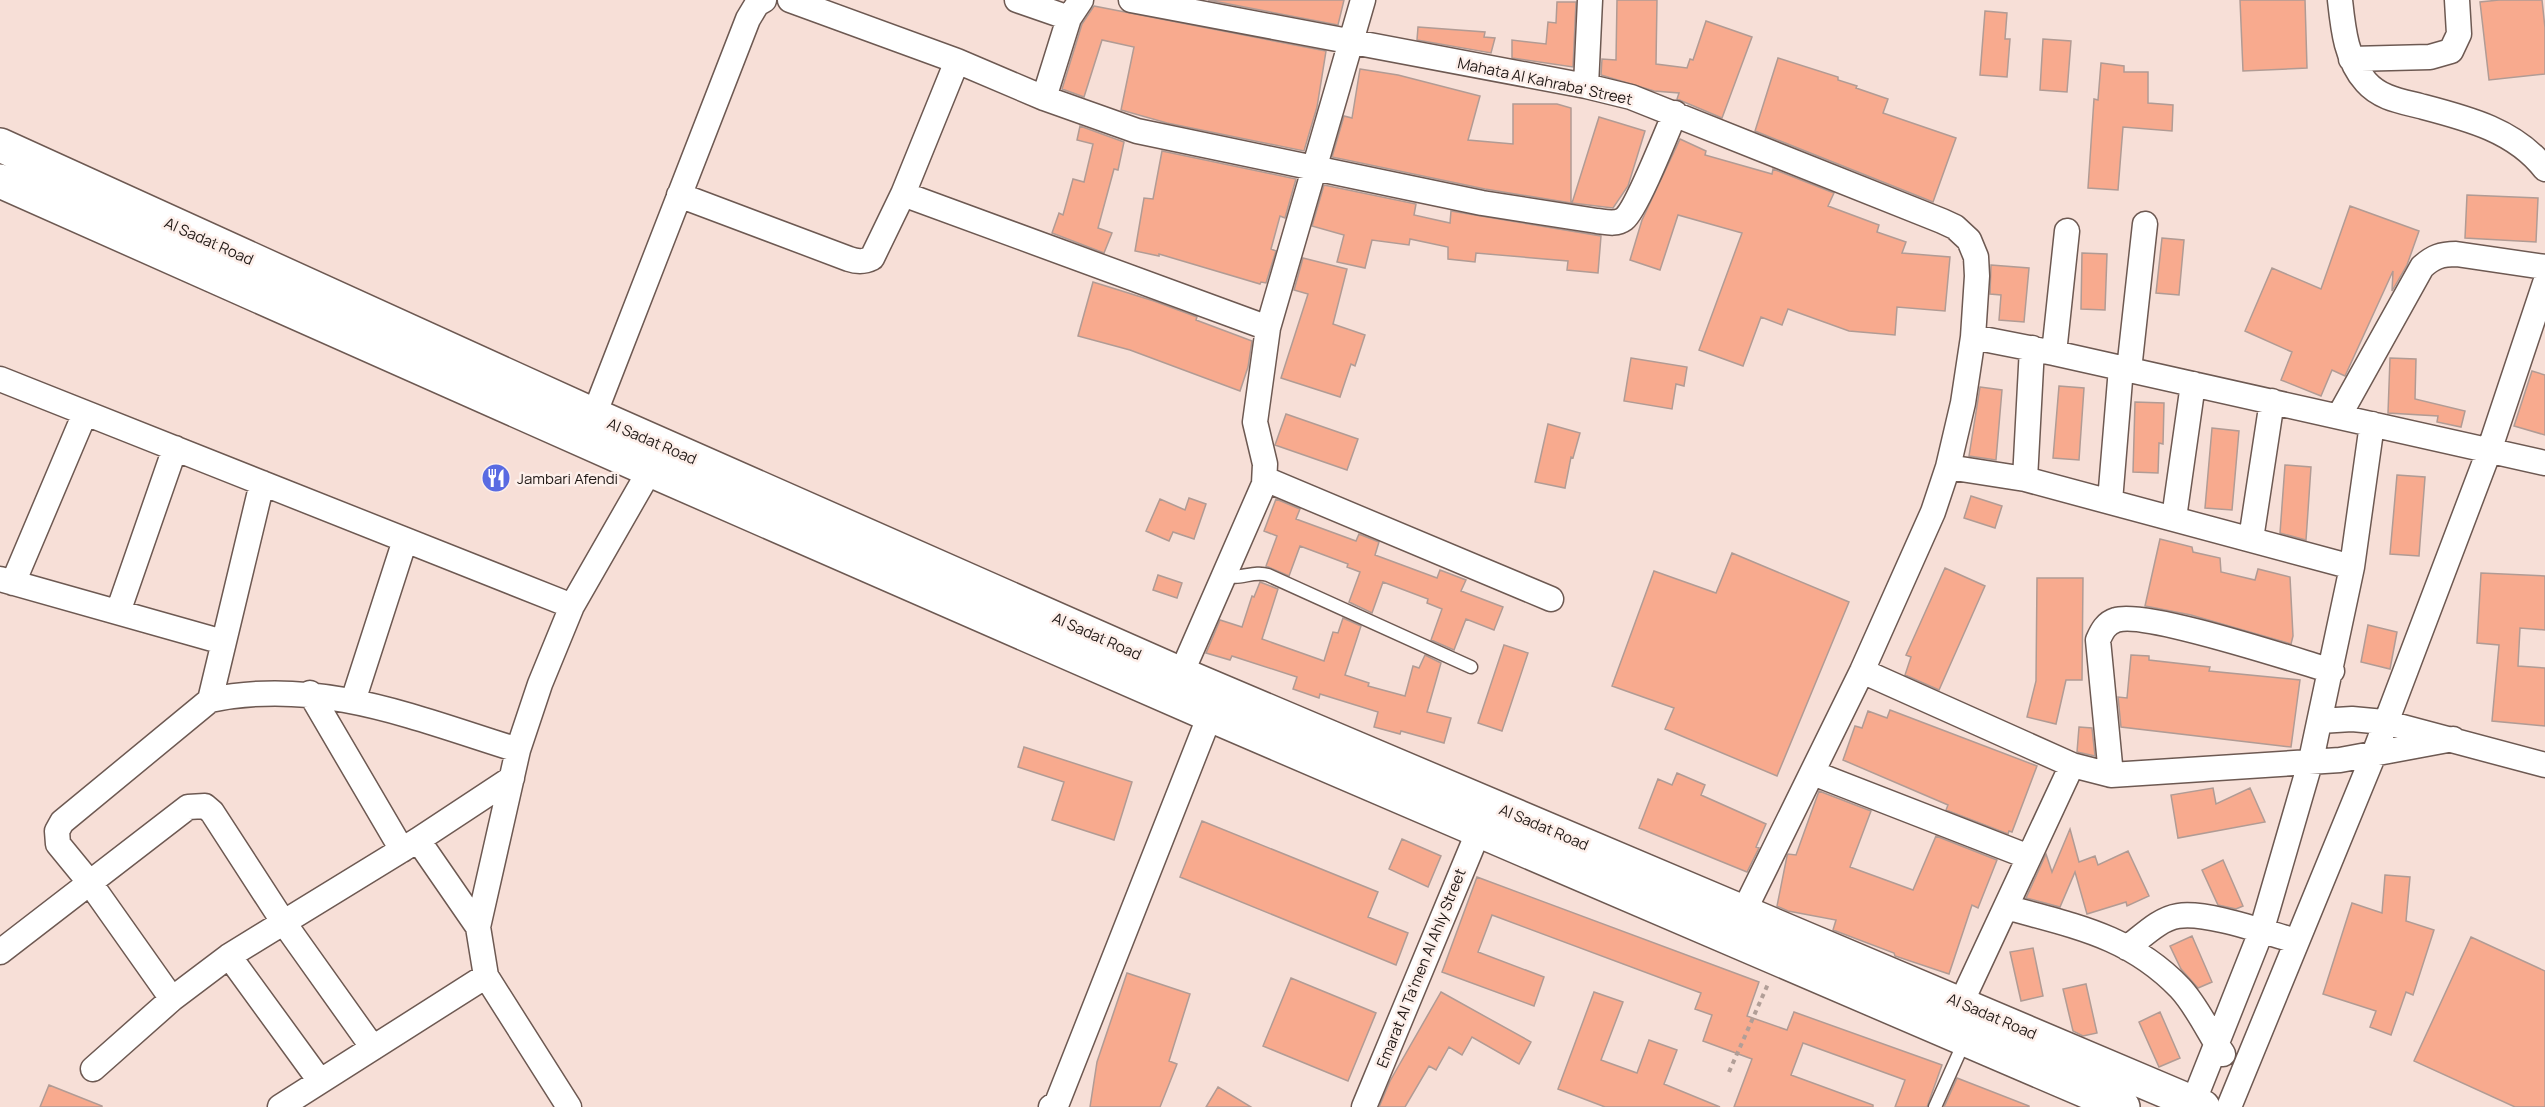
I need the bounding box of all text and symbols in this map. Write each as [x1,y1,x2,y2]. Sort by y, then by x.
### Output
street label: Mahata Al Kahraba' Street [1456,52,1634,110]
street label: Al Sadat Road [161,212,257,270]
street label: Al Sadat Road [604,413,700,469]
restaurant icon: Jambari Afendi [480,462,512,494]
place label: Jambari Afendi [517,468,618,489]
street label: Al Sadat Road [1049,607,1145,665]
street label: Al Sadat Road [1496,799,1592,855]
street label: Emarat Al Ta'men Al Ahly Street [1371,865,1471,1071]
street label: Al Sadat Road [1944,988,2040,1044]

